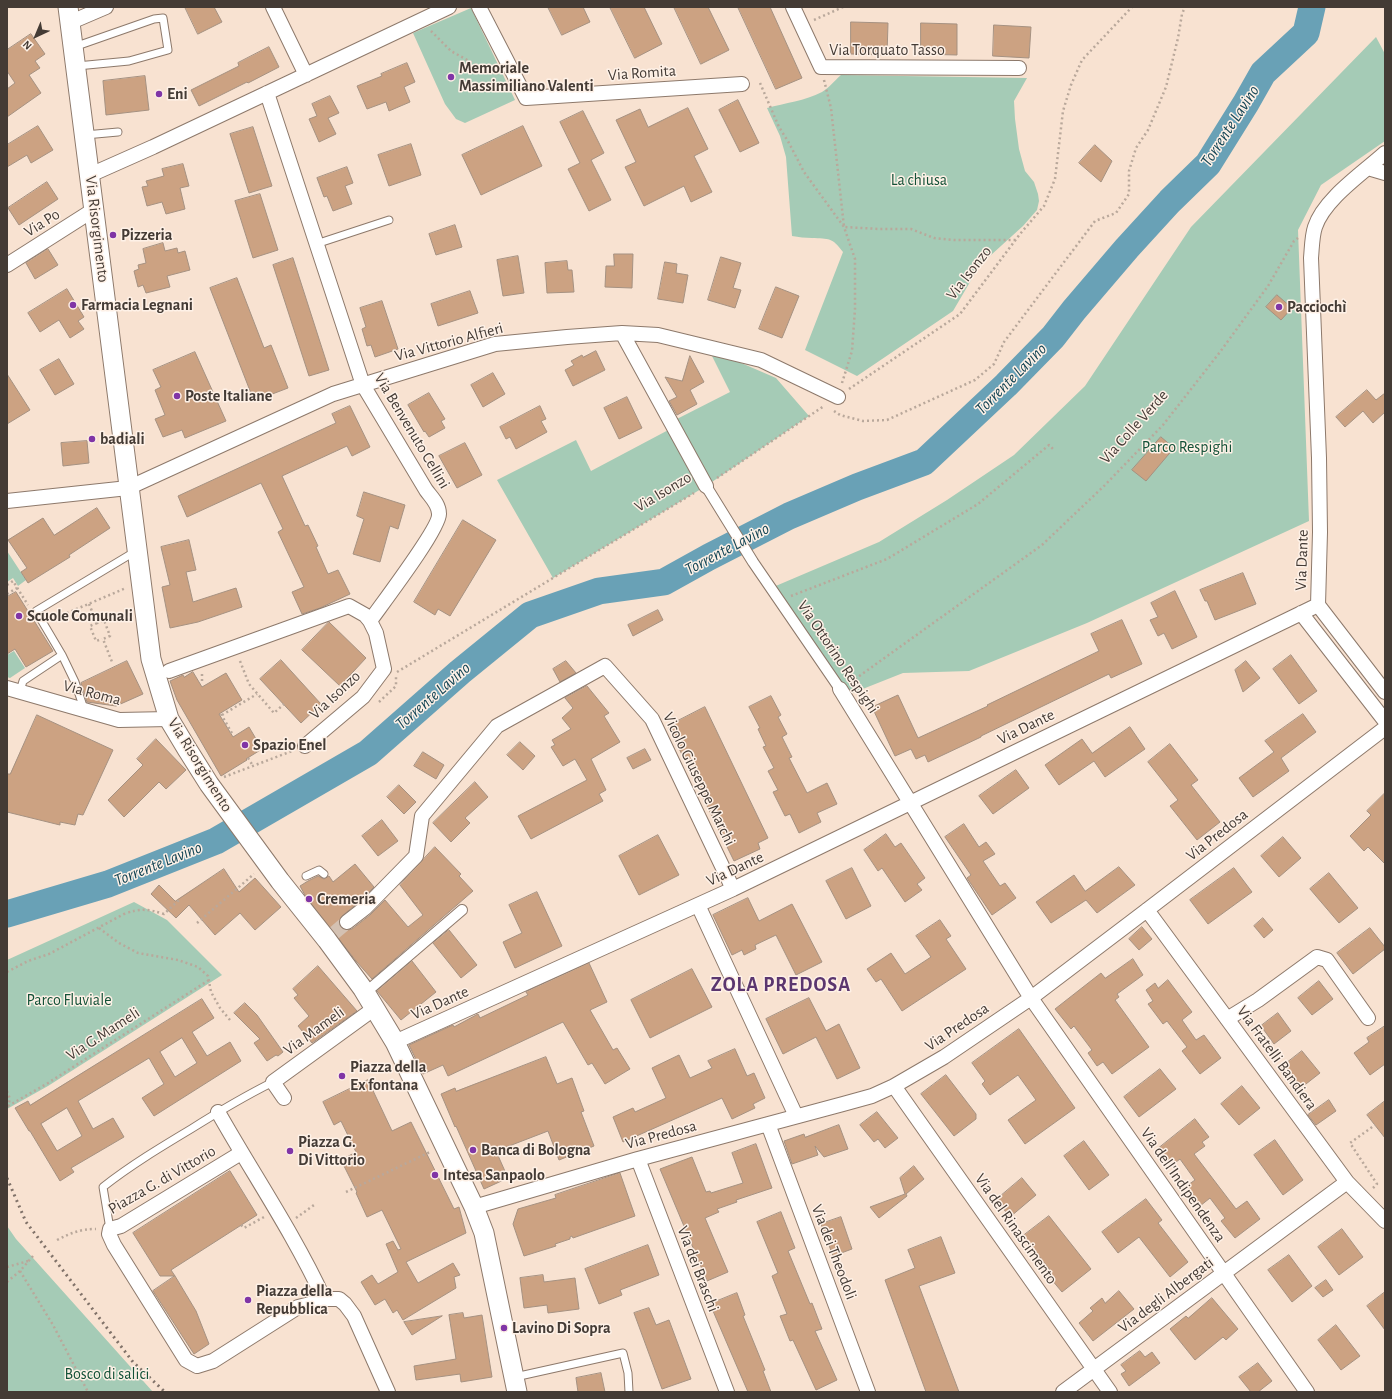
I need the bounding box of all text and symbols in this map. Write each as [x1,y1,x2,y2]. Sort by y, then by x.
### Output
north arrow [16,16,56,56]
text: N [21,38,34,52]
street label: Via Torquato Tasso [829,40,945,60]
place label: Memoriale Massimiliano Valenti [459,58,594,96]
street label: Via Romita [607,61,677,85]
marker: Memoriale Massimiliano Valenti [446,72,456,82]
water label: Torrente Lavino [1196,82,1264,170]
place label: Eni [167,84,188,104]
marker: Eni [154,89,164,99]
park label: La chiusa [891,170,947,190]
street label: Via Risorgimento [81,175,113,283]
street label: Via Po [21,205,63,241]
place label: Pizzeria [121,225,172,245]
marker: Pizzeria [108,230,118,240]
street label: Via Isonzo [942,242,996,304]
place label: Farmacia Legnani [81,295,193,315]
place label: Pacciochì [1287,297,1346,317]
marker: Farmacia Legnani [68,300,78,310]
marker: Pacciochì [1274,302,1284,312]
street label: Via Vittorio Alfieri [393,318,505,366]
water label: Torrente Lavino [971,339,1051,419]
street label: Via Benvenuto Cellini [370,370,454,492]
place label: Poste Italiane [185,386,272,406]
street label: Via Colle Verde [1096,386,1172,468]
marker: Poste Italiane [172,391,182,401]
place label: badiali [100,429,145,449]
marker: badiali [87,434,97,444]
park label: Parco Respighi [1142,437,1232,457]
street label: Via Isonzo [631,468,695,516]
water label: Torrente Lavino [681,518,773,580]
street label: Via Dante [1291,529,1313,591]
street label: Via Ottorino Respighi [793,597,883,717]
place label: Scuole Comunali [27,606,133,626]
marker: Scuole Comunali [14,611,24,621]
water label: Torrente Lavino [391,658,475,734]
street label: Via Isonzo [305,666,365,724]
street label: Via Roma [61,676,123,710]
street label: Via Dante [994,705,1058,749]
street label: Vicolo Giuseppe Marchi [658,709,740,849]
street label: Via Risorgimento [163,714,237,816]
place label: Spazio Enel [253,735,326,755]
marker: Spazio Enel [240,740,250,750]
street label: Via Predosa [1182,805,1252,865]
water label: Torrente Lavino [111,837,205,891]
street label: Via Dante [703,847,767,891]
place label: Cremeria [317,889,376,909]
marker: Cremeria [304,894,314,904]
district label: ZOLA PREDOSA [711,973,851,997]
street label: Via Dante [408,982,472,1024]
park label: Parco Fluviale [26,990,112,1010]
street label: Via Predosa [921,999,993,1055]
street label: Via Mameli [280,1002,348,1060]
street label: Via Fratelli Bandiera [1233,1002,1321,1114]
street label: Via G.Mameli [63,1003,143,1065]
place label: Piazza della Ex fontana [350,1057,426,1095]
marker: Piazza della Ex fontana [337,1071,347,1081]
street label: Via Predosa [623,1116,699,1154]
street label: Via dell'Indipendenza [1136,1124,1230,1246]
place label: Piazza G. Di Vittorio [298,1132,365,1170]
place label: Banca di Bologna [481,1140,591,1160]
street label: Piazza G. di Vittorio [105,1141,219,1219]
marker: Banca di Bologna [468,1145,478,1155]
marker: Piazza G. Di Vittorio [285,1146,295,1156]
place label: Intesa Sanpaolo [443,1165,545,1185]
marker: Intesa Sanpaolo [430,1170,440,1180]
street label: Via del Rinascimento [971,1170,1061,1288]
street label: Via dei Theodoli [807,1202,861,1302]
street label: Via dei Braschi [673,1223,723,1315]
street label: Via degli Albergati [1114,1253,1218,1337]
place label: Piazza della Repubblica [256,1281,332,1319]
marker: Piazza della Repubblica [243,1295,253,1305]
place label: Lavino Di Sopra [512,1318,611,1338]
marker: Lavino Di Sopra [499,1323,509,1333]
park label: Bosco di salici [65,1364,149,1384]

